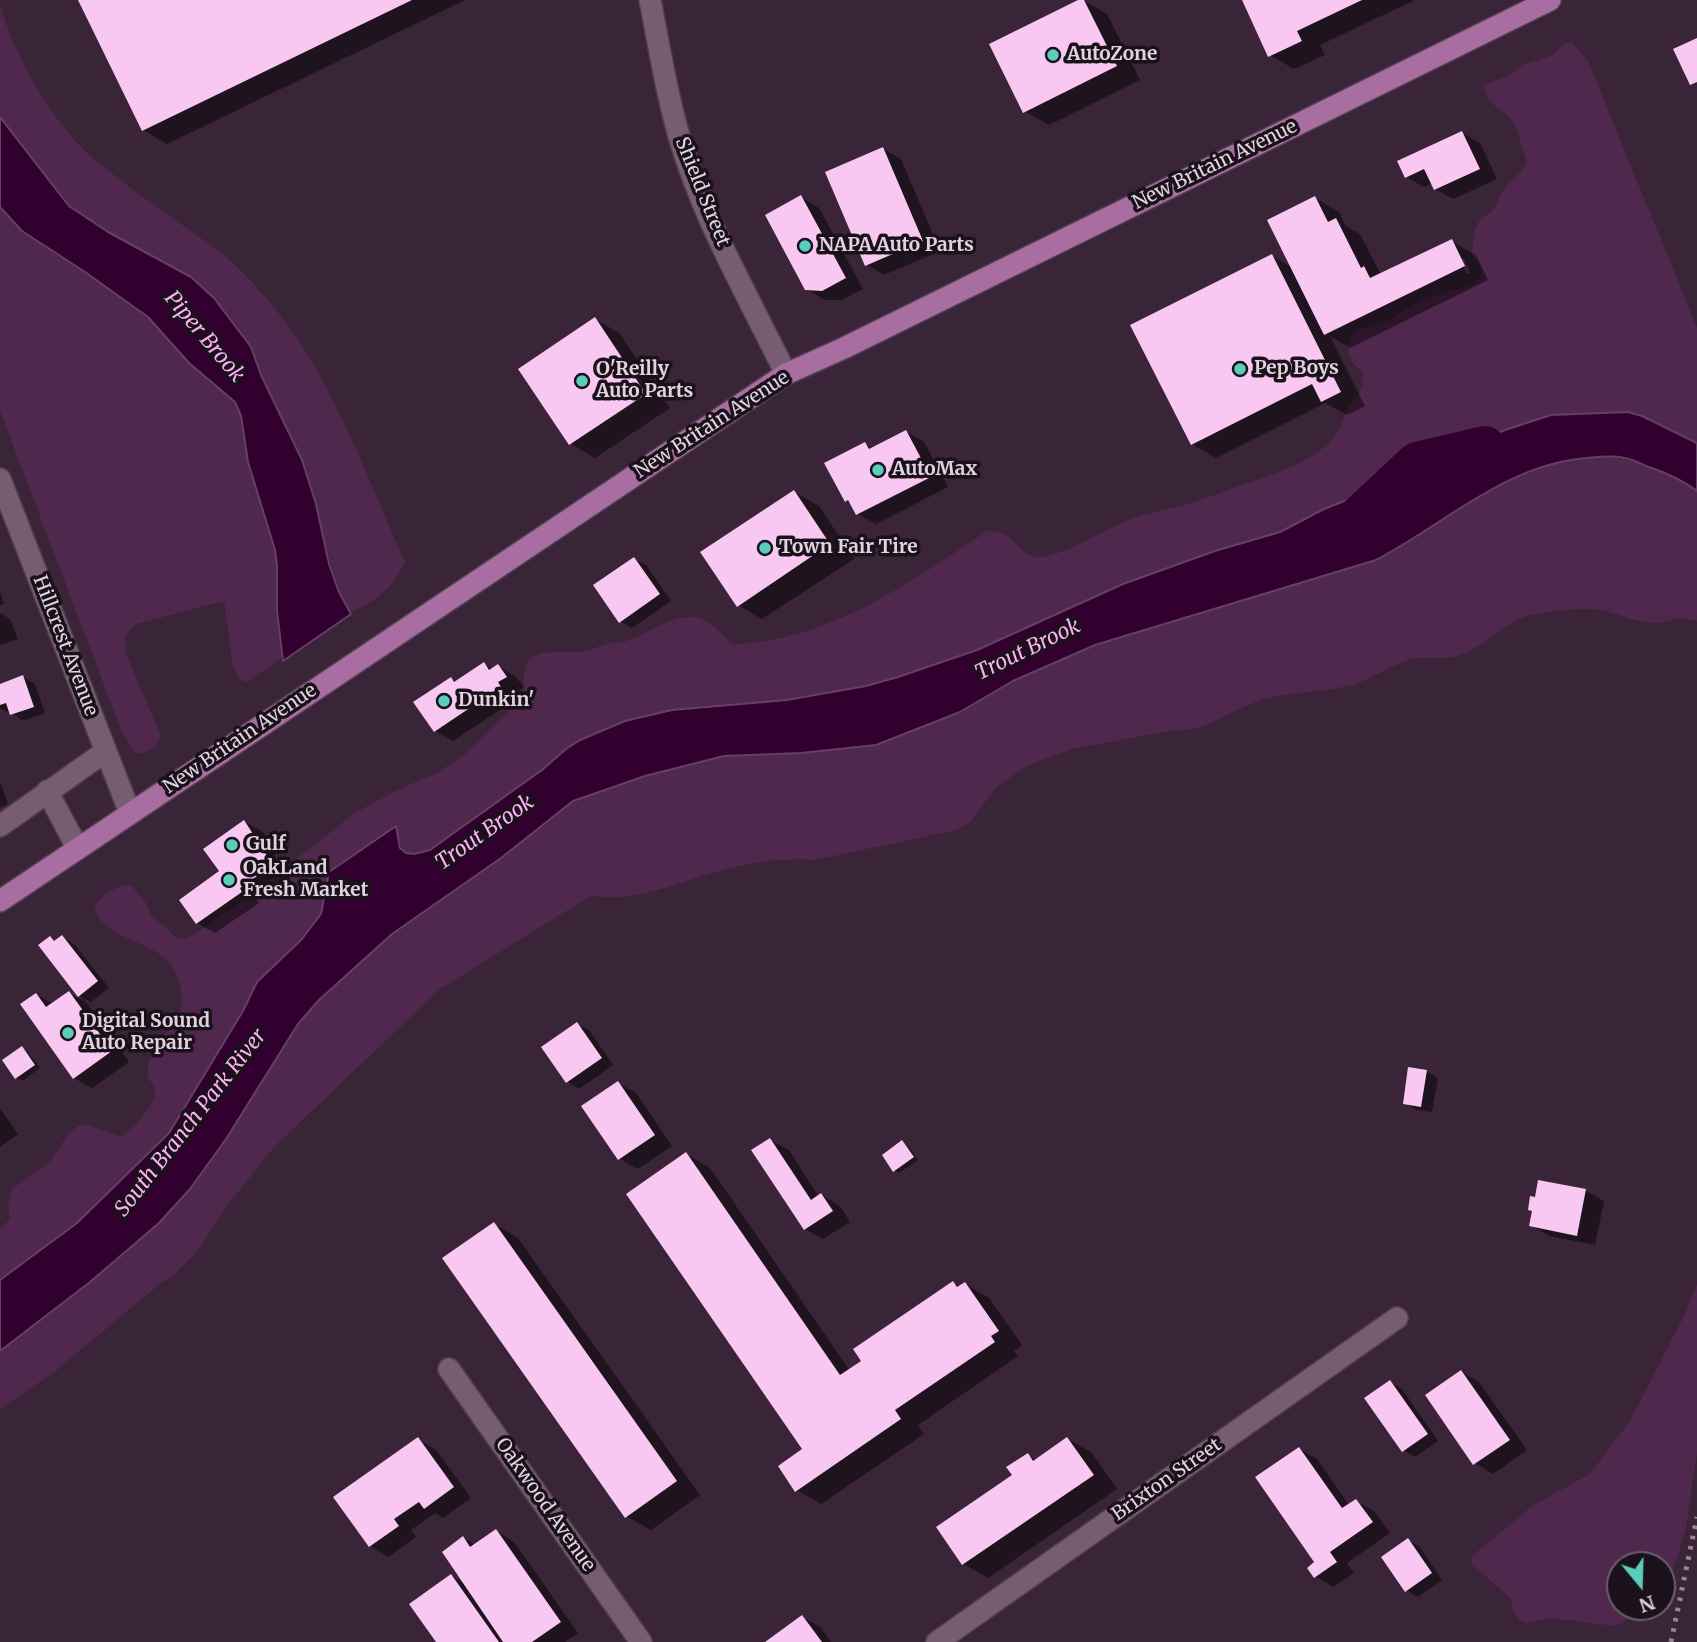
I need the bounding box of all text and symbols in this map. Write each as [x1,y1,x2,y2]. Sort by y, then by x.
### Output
place label: AutoZone [1067,44,1157,66]
marker: AutoZone [1045,47,1061,63]
street label: New Britain Avenue [1129,115,1301,215]
street label: Shield Street [670,134,734,250]
place label: NAPA Auto Parts [819,235,974,257]
marker: NAPA Auto Parts [797,238,813,254]
water label: Piper Brook [159,286,249,388]
place label: Pep Boys [1254,358,1339,380]
place label: O'Reilly Auto Parts [596,359,693,403]
marker: Pep Boys [1232,361,1248,377]
street label: New Britain Avenue [630,366,794,484]
marker: O'Reilly Auto Parts [574,373,590,389]
place label: AutoMax [892,459,977,481]
marker: AutoMax [870,462,886,478]
place label: Town Fair Tire [779,537,918,559]
marker: Town Fair Tire [757,540,773,556]
street label: Hillcrest Avenue [28,573,102,719]
water label: Trout Brook [971,614,1085,686]
street label: New Britain Avenue [159,679,321,799]
place label: Dunkin' [458,690,534,712]
marker: Dunkin' [436,693,452,709]
water label: Trout Brook [431,790,539,876]
place label: Gulf [246,834,286,856]
marker: Gulf [224,837,240,853]
place label: OakLand Fresh Market [243,858,368,902]
marker: OakLand Fresh Market [221,872,237,888]
place label: Digital Sound Auto Repair [82,1011,210,1055]
water label: South Branch Park River [110,1024,272,1222]
marker: Digital Sound Auto Repair [60,1025,76,1041]
street label: Oakwood Avenue [490,1434,600,1576]
street label: Brixton Street [1108,1434,1226,1526]
north arrow [1606,1551,1676,1621]
text: N [1636,1590,1658,1618]

